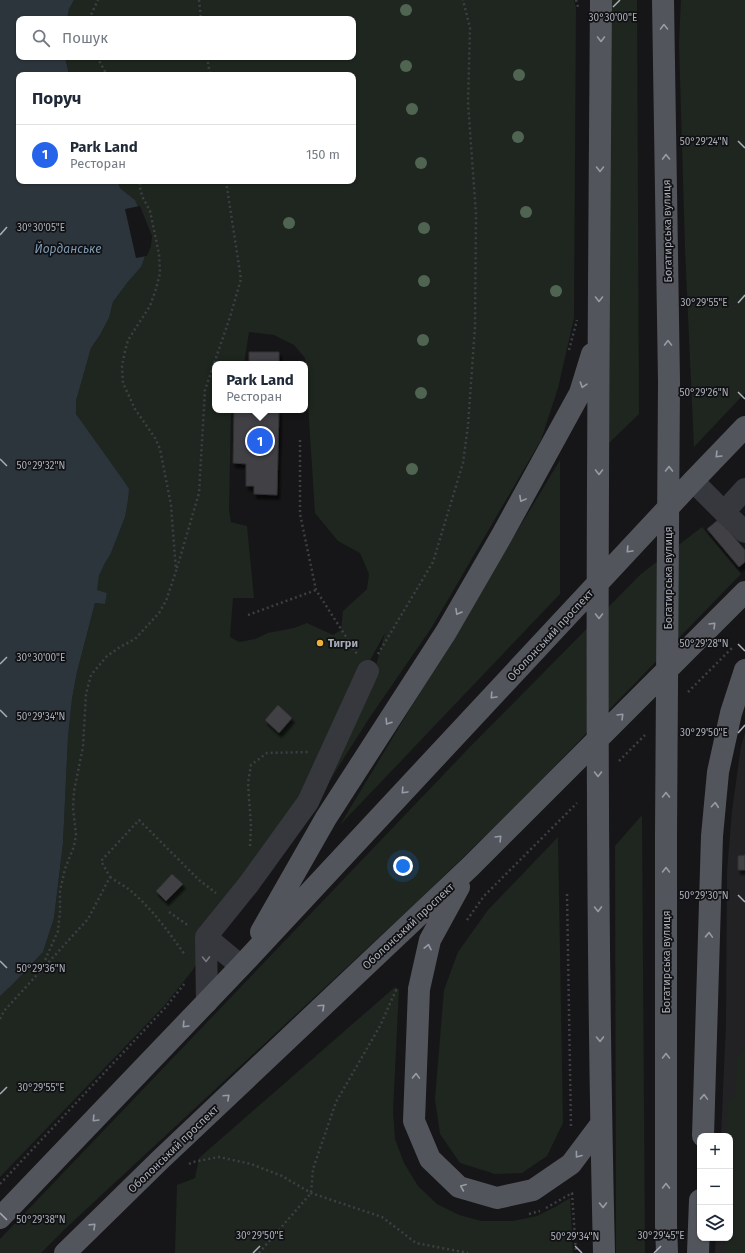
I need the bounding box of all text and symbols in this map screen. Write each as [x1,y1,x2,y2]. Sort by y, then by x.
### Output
text: 30°30'00"E [589,12,637,24]
search box [16,16,356,60]
one-way arrow [660,24,668,30]
icon: search [30,27,52,49]
text: Пошук [62,29,108,47]
one-way arrow [597,36,605,42]
text: Поруч [32,88,81,109]
text: 50°29'24"N [680,136,728,148]
text: Park Land [70,138,138,156]
text: 1 [42,147,48,162]
text: 150 m [306,147,340,162]
one-way arrow [662,154,670,160]
text: Ресторан [70,156,126,171]
one-way arrow [596,166,604,172]
street label: Богатирська вулиця [660,179,675,283]
text: 30°30'05"E [17,222,65,234]
water label: Йорданське [35,241,101,256]
one-way arrow [595,296,603,302]
text: 30°29'55"E [680,297,728,309]
one-way arrow [664,340,673,346]
popup [212,361,308,413]
text: Park Land [226,371,294,389]
one-way arrow [579,381,588,388]
text: 50°29'26"N [679,387,729,399]
text: Ресторан [226,389,282,404]
pin: 1 [247,426,273,456]
one-way arrow [715,450,723,458]
text: 50°29'32"N [17,460,65,472]
one-way arrow [664,466,673,472]
one-way arrow [595,469,603,475]
one-way arrow [519,495,526,503]
street label: Богатирська вулиця [662,526,675,630]
one-way arrow [626,545,634,553]
street label: Оболонський проспект [505,587,596,684]
one-way arrow [455,608,462,616]
one-way arrow [595,613,603,619]
one-way arrow [708,622,716,630]
place label: Тигри [328,637,358,650]
marker: Тигри [315,638,325,648]
text: 50°29'28"N [679,638,729,650]
text: 30°30'00"E [17,652,65,664]
one-way arrow [490,691,497,699]
text: 50°29'34"N [17,711,65,723]
one-way arrow [616,714,624,721]
one-way arrow [385,718,393,725]
text: 30°29'50"E [680,727,728,739]
one-way arrow [594,771,602,777]
one-way arrow [401,786,409,794]
one-way arrow [662,792,671,798]
one-way arrow [710,802,719,808]
one-way arrow [494,835,502,843]
your location [393,856,413,876]
one-way arrow [662,867,670,873]
street label: Оболонський проспект [360,881,457,972]
text: 50°29'30"N [679,890,729,902]
one-way arrow [594,906,602,912]
street label: Богатирська вулиця [660,910,673,1014]
one-way arrow [705,932,713,938]
one-way arrow [424,944,432,950]
one-way arrow [202,956,210,962]
text: 50°29'36"N [16,963,66,975]
one-way arrow [317,1005,325,1012]
one-way arrow [182,1020,190,1028]
one-way arrow [596,1036,604,1042]
one-way arrow [662,1053,670,1059]
one-way arrow [412,1073,420,1079]
text: 30°29'55"E [17,1082,65,1094]
one-way arrow [222,1094,230,1102]
one-way arrow [700,1094,708,1100]
street label: Оболонський проспект [126,1103,221,1196]
one-way arrow [92,1114,100,1122]
map controls [697,1133,733,1241]
button: + [697,1133,733,1169]
one-way arrow [576,1151,583,1158]
button: − [697,1169,733,1205]
one-way arrow [662,1183,670,1189]
one-way arrow [459,1184,466,1192]
one-way arrow [599,1202,607,1208]
button: layers [697,1205,733,1241]
text: 50°29'38"N [16,1214,66,1226]
one-way arrow [88,1223,96,1231]
text: 30°29'50"E [236,1230,284,1242]
text: 30°29'45"E [638,1230,684,1242]
text: 50°29'34"N [551,1231,599,1243]

